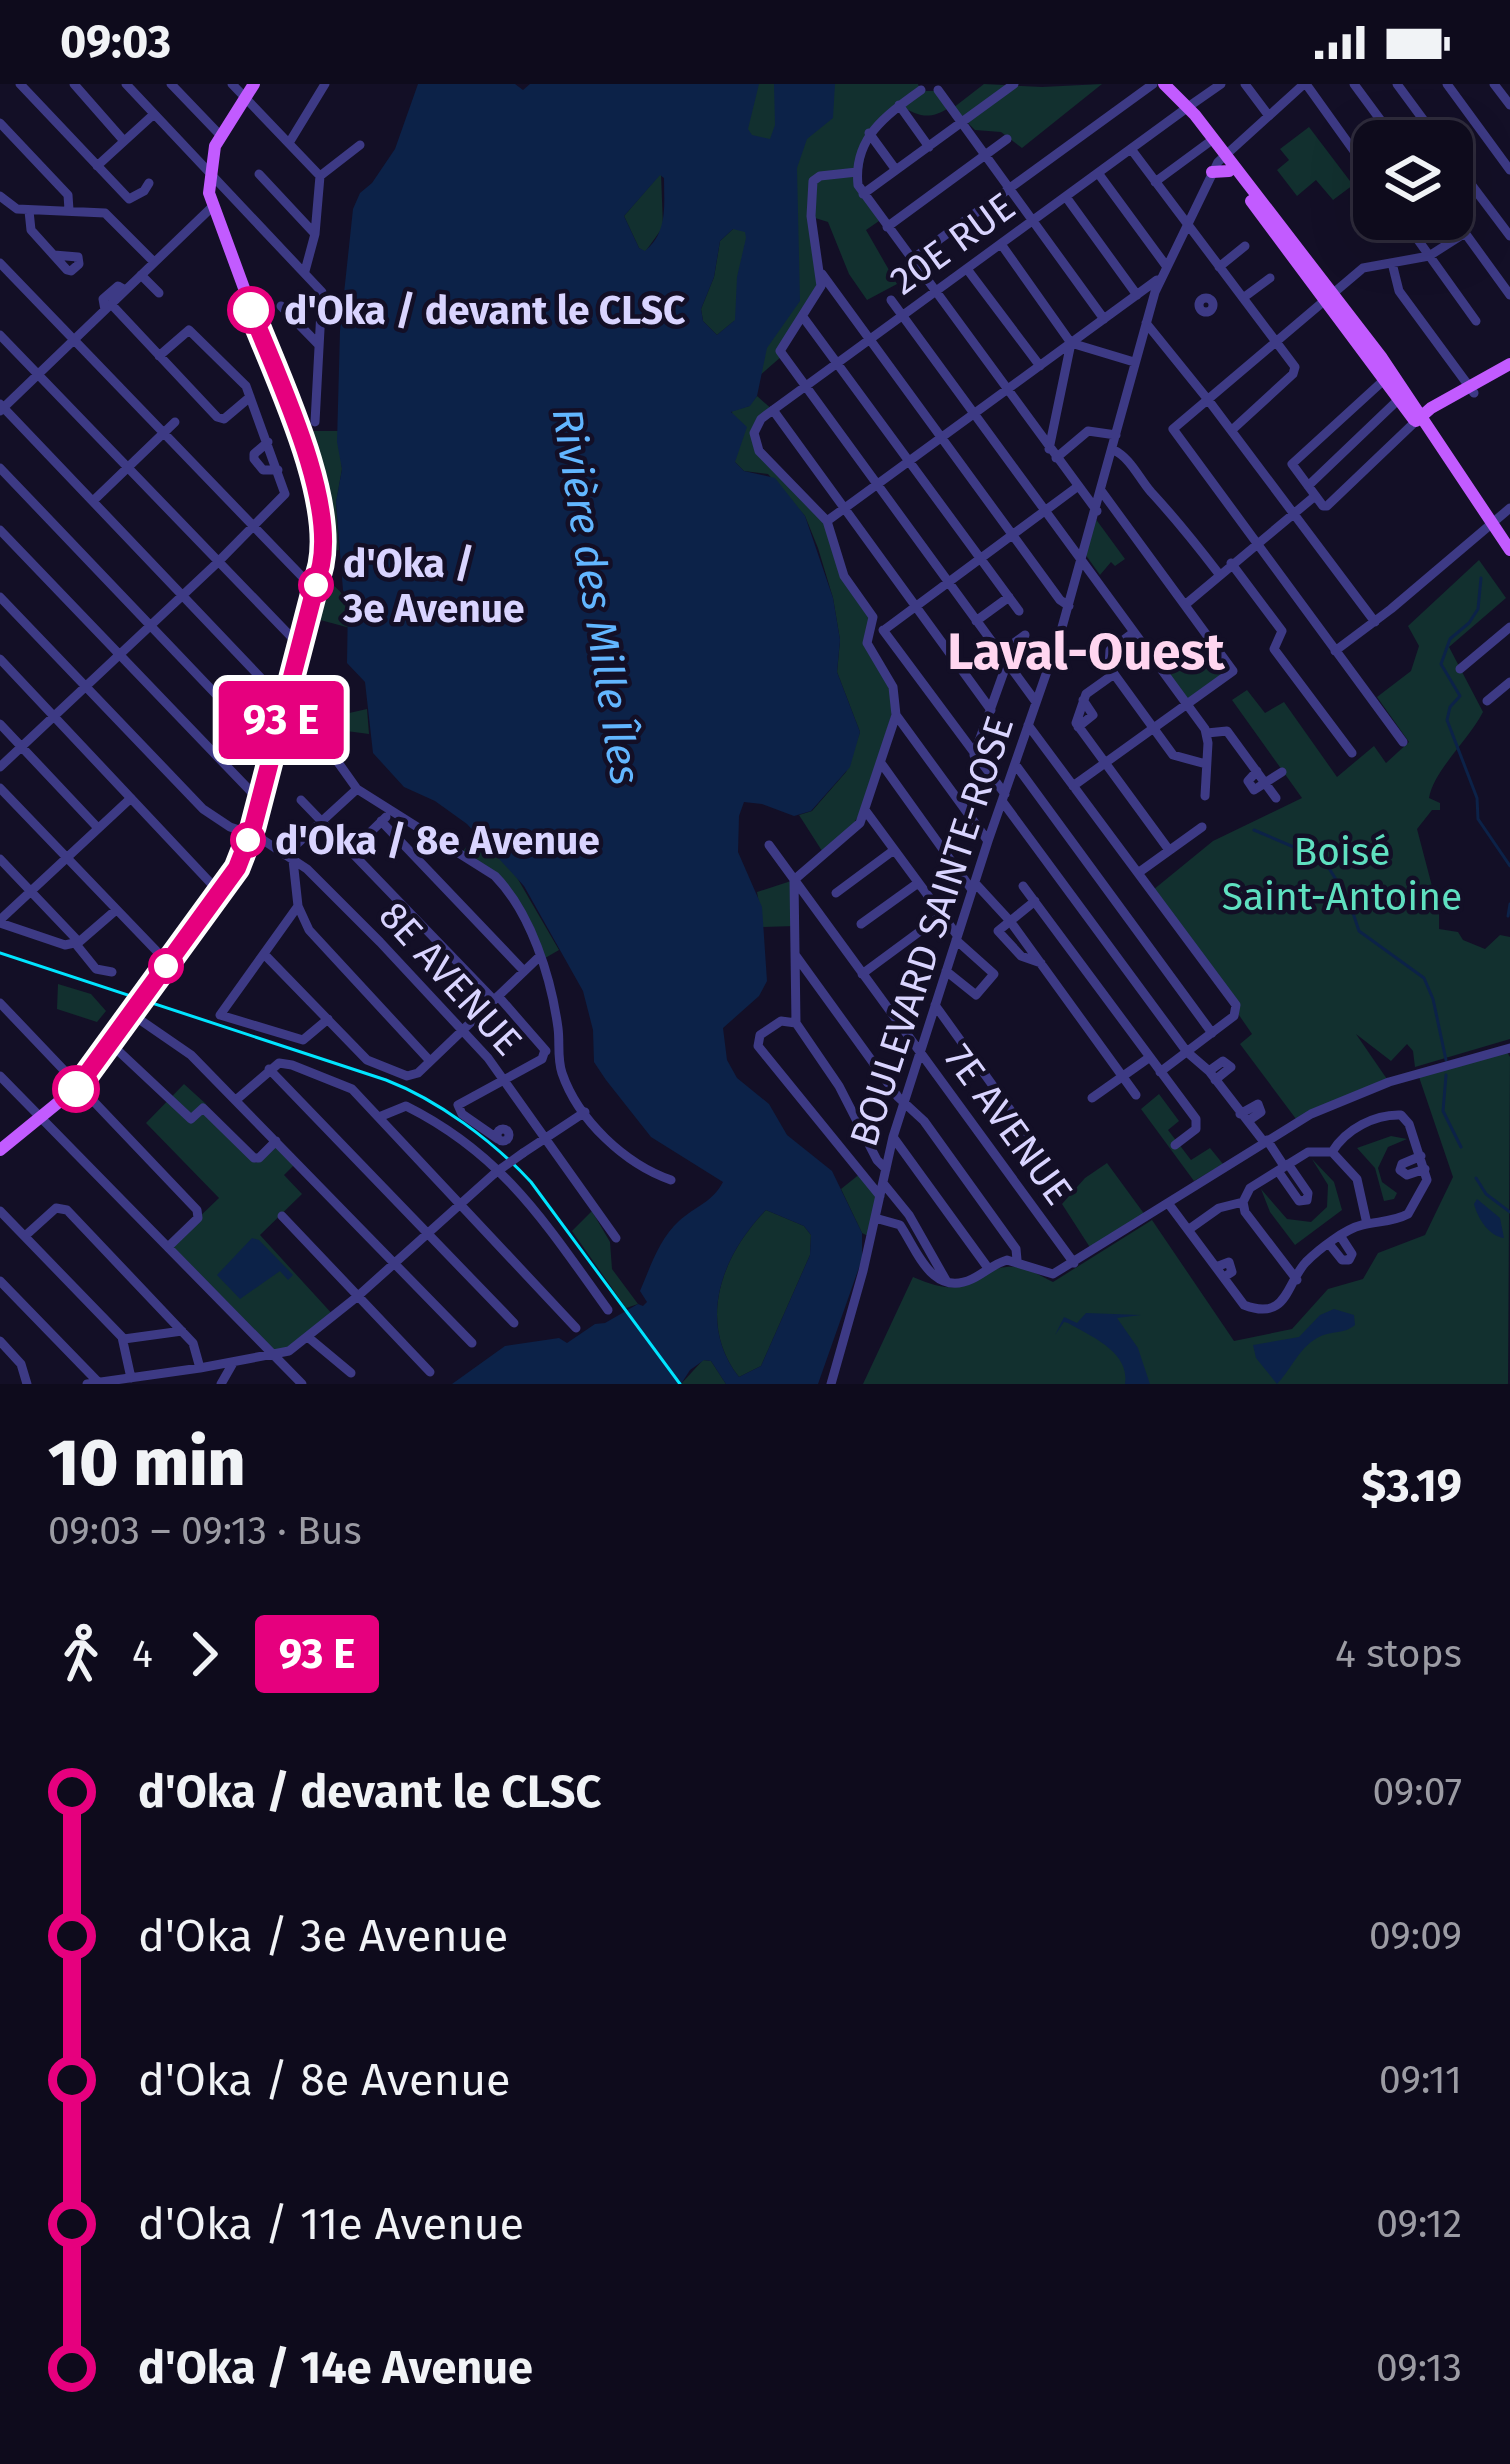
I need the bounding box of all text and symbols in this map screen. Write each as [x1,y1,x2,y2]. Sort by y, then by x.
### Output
text: 09:03 [60,15,171,69]
map controls [1353,120,1473,240]
button: layers [1353,120,1473,240]
street label: 20E RUE [882,183,1024,304]
marker: d'Oka / devant le CLSC [229,288,273,332]
place label: d'Oka / devant le CLSC [284,288,686,334]
water label: Rivière des Mille Îles [542,404,650,788]
place label: d'Oka / 3e Avenue [342,541,525,632]
marker: d'Oka / 3e Avenue [300,569,332,601]
district label: Laval-Ouest [947,621,1226,683]
line badge: 93 E [197,681,365,759]
text: 93 E [243,695,319,745]
street label: BOULEVARD SAINTE-ROSE [841,711,1023,1152]
place label: d'Oka / 8e Avenue [275,818,600,864]
marker: d'Oka / 8e Avenue [232,824,264,856]
park label: Boisé Saint-Antoine [1222,829,1462,920]
street label: 8E AVENUE [369,893,531,1065]
unlabelled marker [150,950,182,982]
street label: 7E AVENUE [935,1036,1082,1213]
unlabelled marker [54,1067,98,1111]
text: 10 min [48,1423,246,1502]
text: $3.19 [1362,1459,1462,1513]
text: 09:03 – 09:13 · Bus [48,1508,362,1554]
icon: walk [48,1621,114,1687]
icon: forward [171,1621,237,1687]
text: 93 E [279,1629,355,1679]
text: 4 [132,1631,153,1677]
text: 4 stops [1335,1631,1462,1677]
text: d'Oka / devant le CLSC [138,1765,601,1819]
text: 09:07 [1372,1769,1462,1815]
text: d'Oka / 3e Avenue [138,1909,508,1963]
text: 09:09 [1369,1913,1462,1959]
text: d'Oka / 8e Avenue [138,2053,511,2107]
text: 09:11 [1379,2057,1462,2103]
text: d'Oka / 11e Avenue [138,2197,524,2251]
text: 09:12 [1376,2201,1462,2247]
text: d'Oka / 14e Avenue [138,2341,533,2395]
text: 09:13 [1376,2345,1462,2391]

